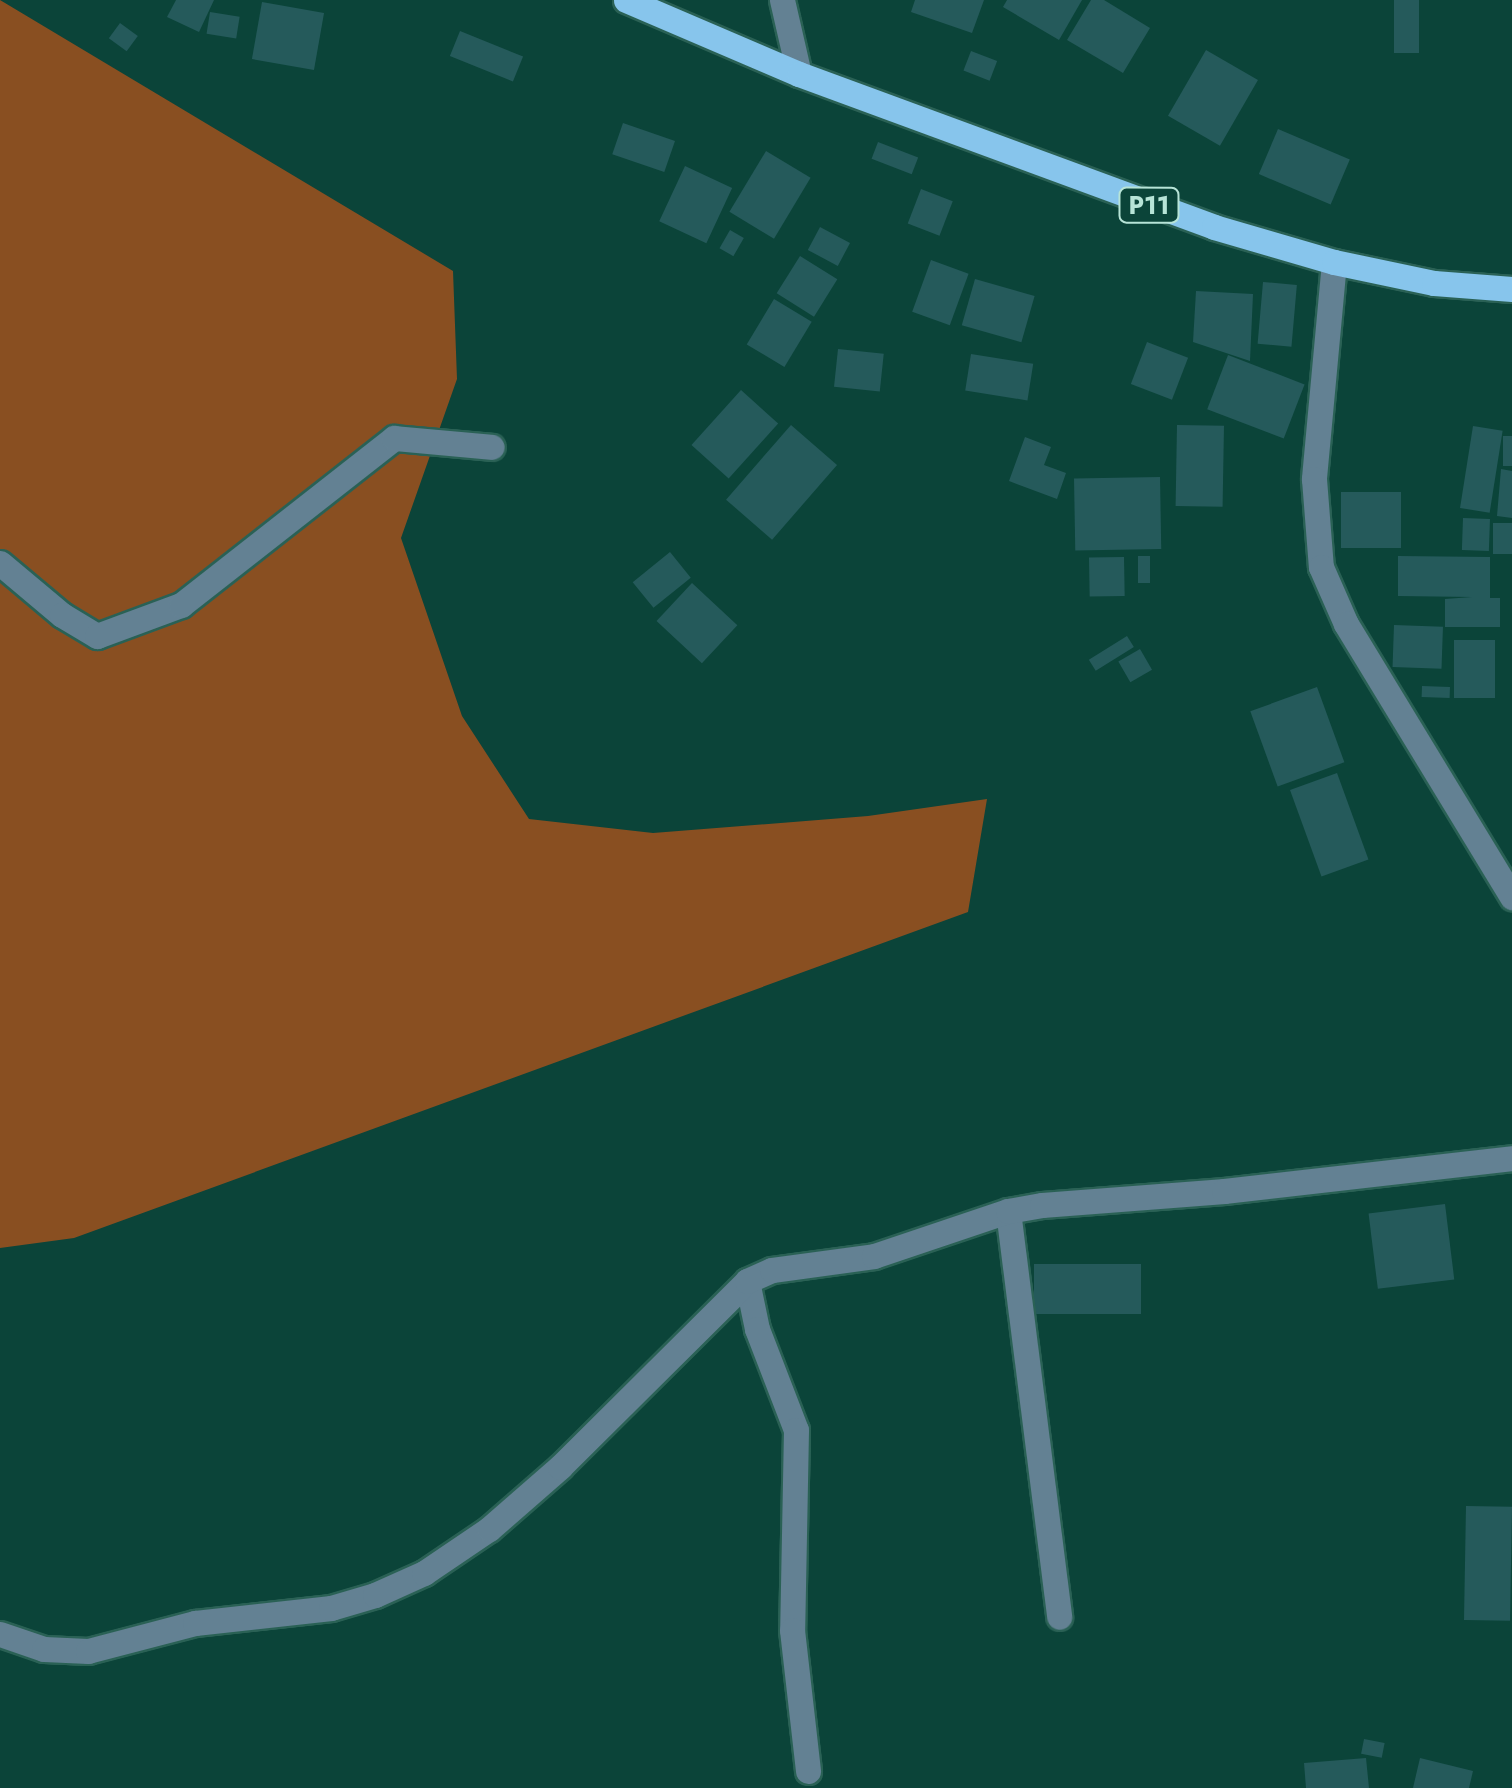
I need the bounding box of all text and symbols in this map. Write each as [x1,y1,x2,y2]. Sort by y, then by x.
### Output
road number: P11 [1116,185,1182,225]

